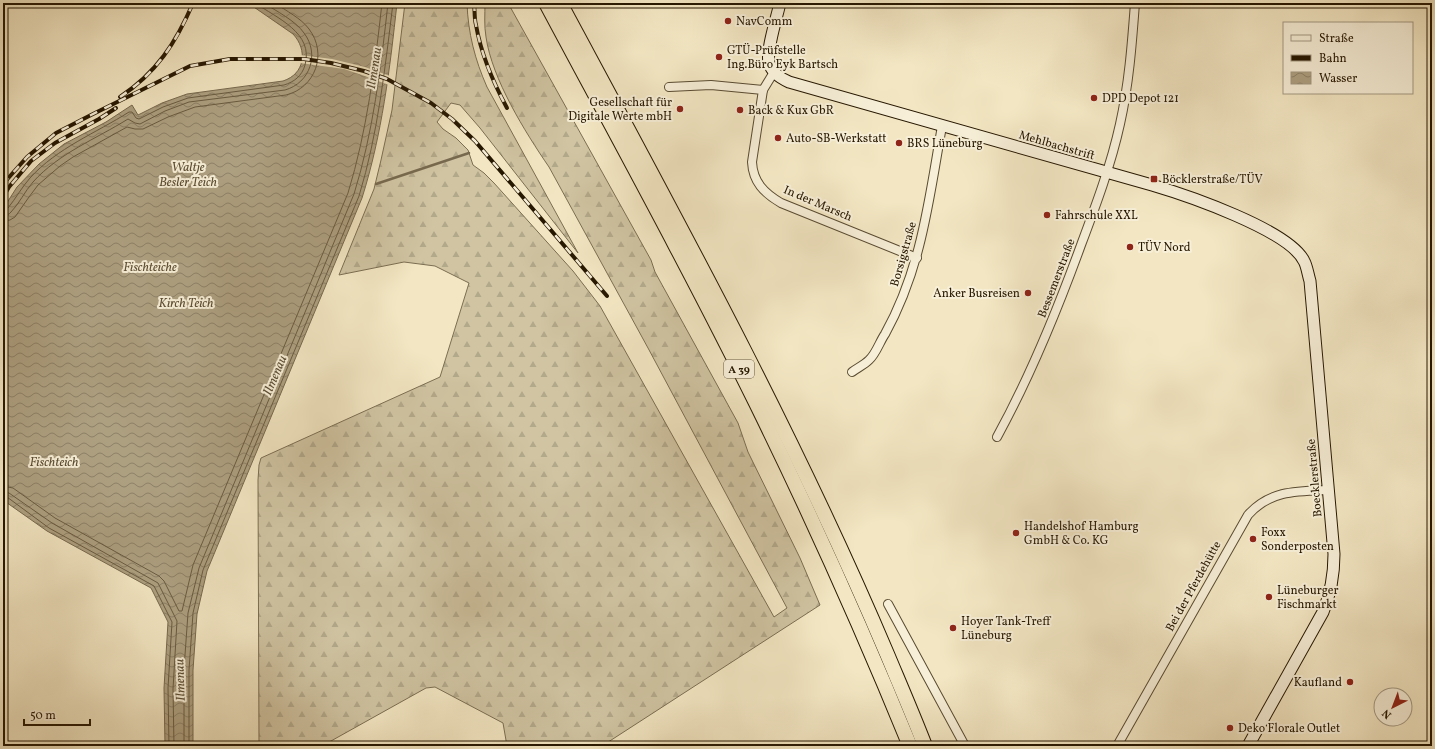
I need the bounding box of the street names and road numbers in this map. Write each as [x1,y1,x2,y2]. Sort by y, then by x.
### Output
street label: Mehlbachstrift [1017,127,1097,164]
street label: In der Marsch [781,182,854,226]
street label: Borsigstraße [887,220,921,289]
street label: Bessemerstraße [1034,236,1080,320]
road number: A 39 [724,360,754,378]
street label: Boecklerstraße [1304,438,1326,518]
street label: Bei der Pferdehütte [1162,538,1226,635]

